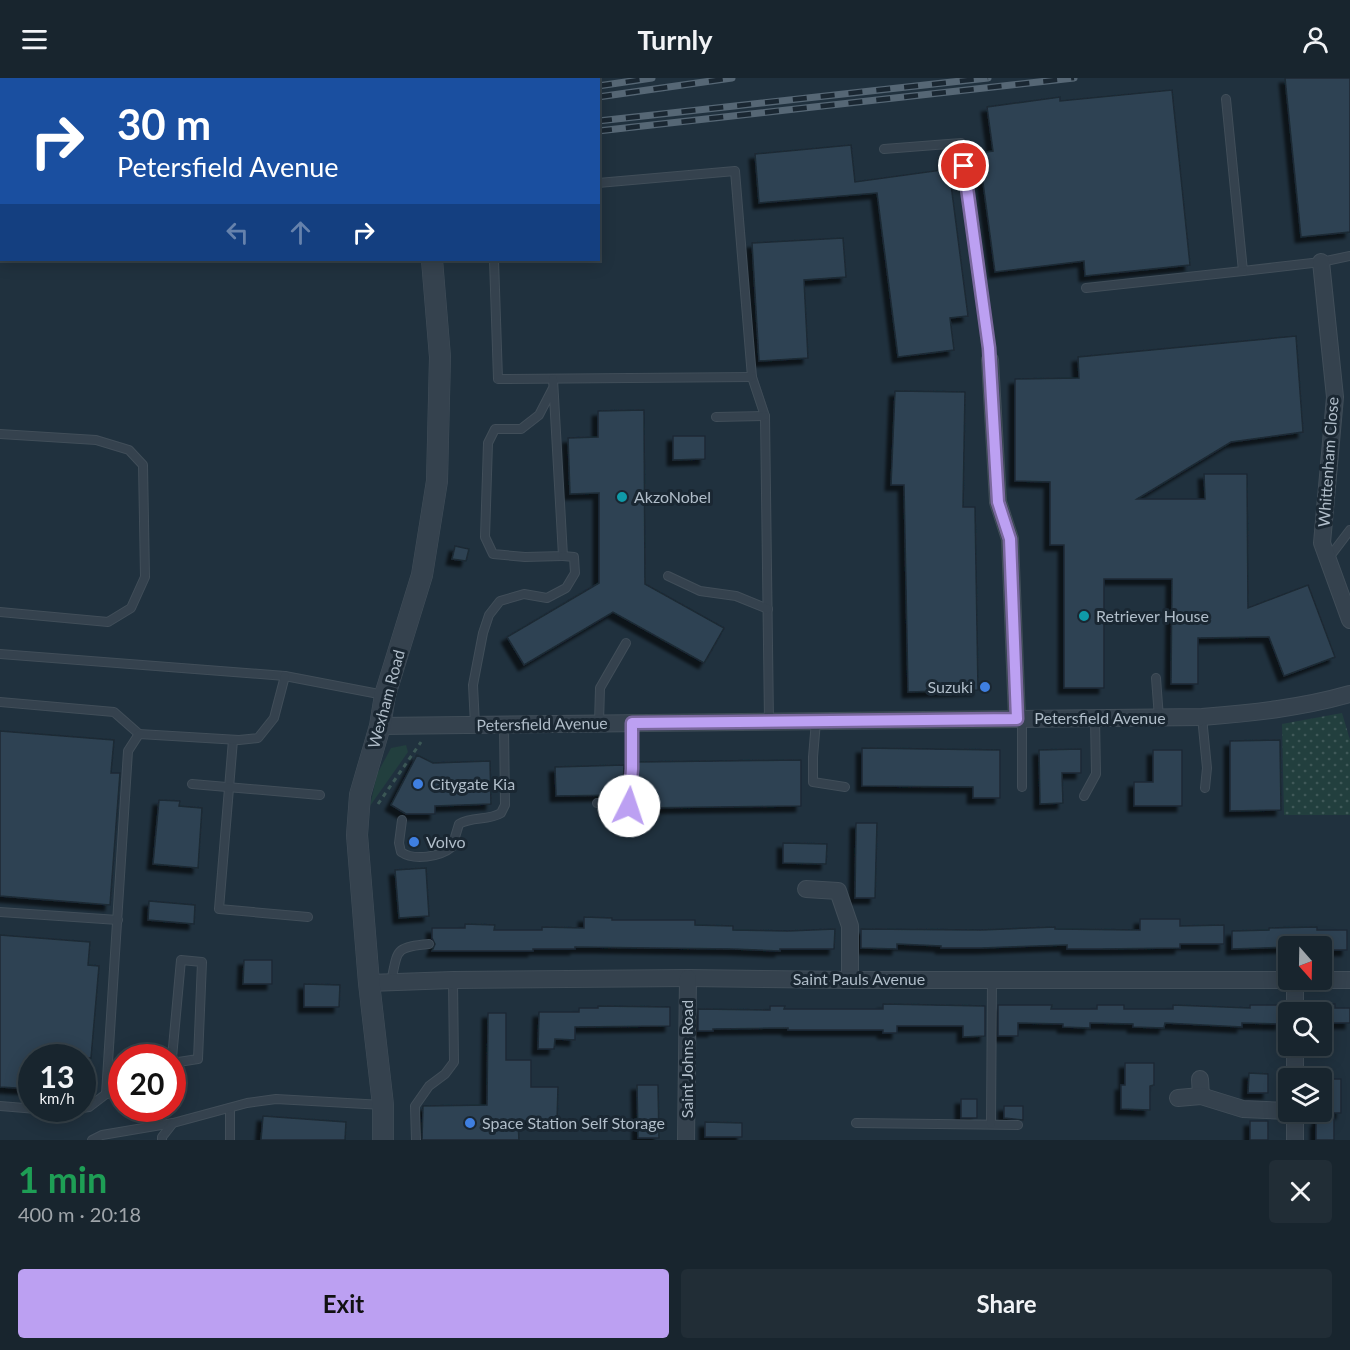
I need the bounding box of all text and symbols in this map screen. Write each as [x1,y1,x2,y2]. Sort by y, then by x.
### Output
icon: menu [18,23,51,56]
text: Turnly [637,23,713,56]
icon: person [1299,23,1332,56]
text: 30 m [117,99,211,149]
icon: right [18,102,96,180]
pin [938,140,989,191]
icon: arrive [947,149,980,182]
text: Petersfield Avenue [117,150,339,183]
icon: left [221,216,254,249]
icon: ahead [284,216,317,249]
icon: right [347,216,380,249]
street label: Whittenham Close [1313,396,1342,528]
place label: AkzoNobel [634,487,711,506]
marker: AkzoNobel [615,490,629,504]
place label: Retriever House [1096,606,1209,625]
marker: Retriever House [1077,609,1091,623]
street label: Wexham Road [363,647,408,750]
place label: Suzuki [927,677,973,696]
marker: Suzuki [978,680,992,694]
street label: Petersfield Avenue [1034,708,1166,727]
street label: Petersfield Avenue [476,713,608,734]
place label: Citygate Kia [430,774,515,793]
position arrow [597,774,661,838]
marker: Citygate Kia [411,777,425,791]
place label: Volvo [426,832,466,851]
marker: Volvo [407,835,421,849]
north arrow [1278,936,1332,990]
map controls [1278,936,1332,1122]
street label: Saint Pauls Avenue [793,969,925,988]
street label: Saint Johns Road [677,1000,696,1118]
button: search [1278,1002,1332,1056]
speed limit sign: 20 [108,1044,186,1122]
text: 13 [40,1058,74,1094]
button: layers [1278,1068,1332,1122]
text: km/h [39,1089,75,1107]
place label: Space Station Self Storage [482,1113,665,1132]
marker: Space Station Self Storage [463,1116,477,1130]
text: 1 min [18,1157,107,1201]
button: close [1269,1160,1332,1223]
text: 400 m · 20:18 [18,1202,141,1226]
button: Exit [18,1269,669,1338]
button: Share [681,1269,1332,1338]

